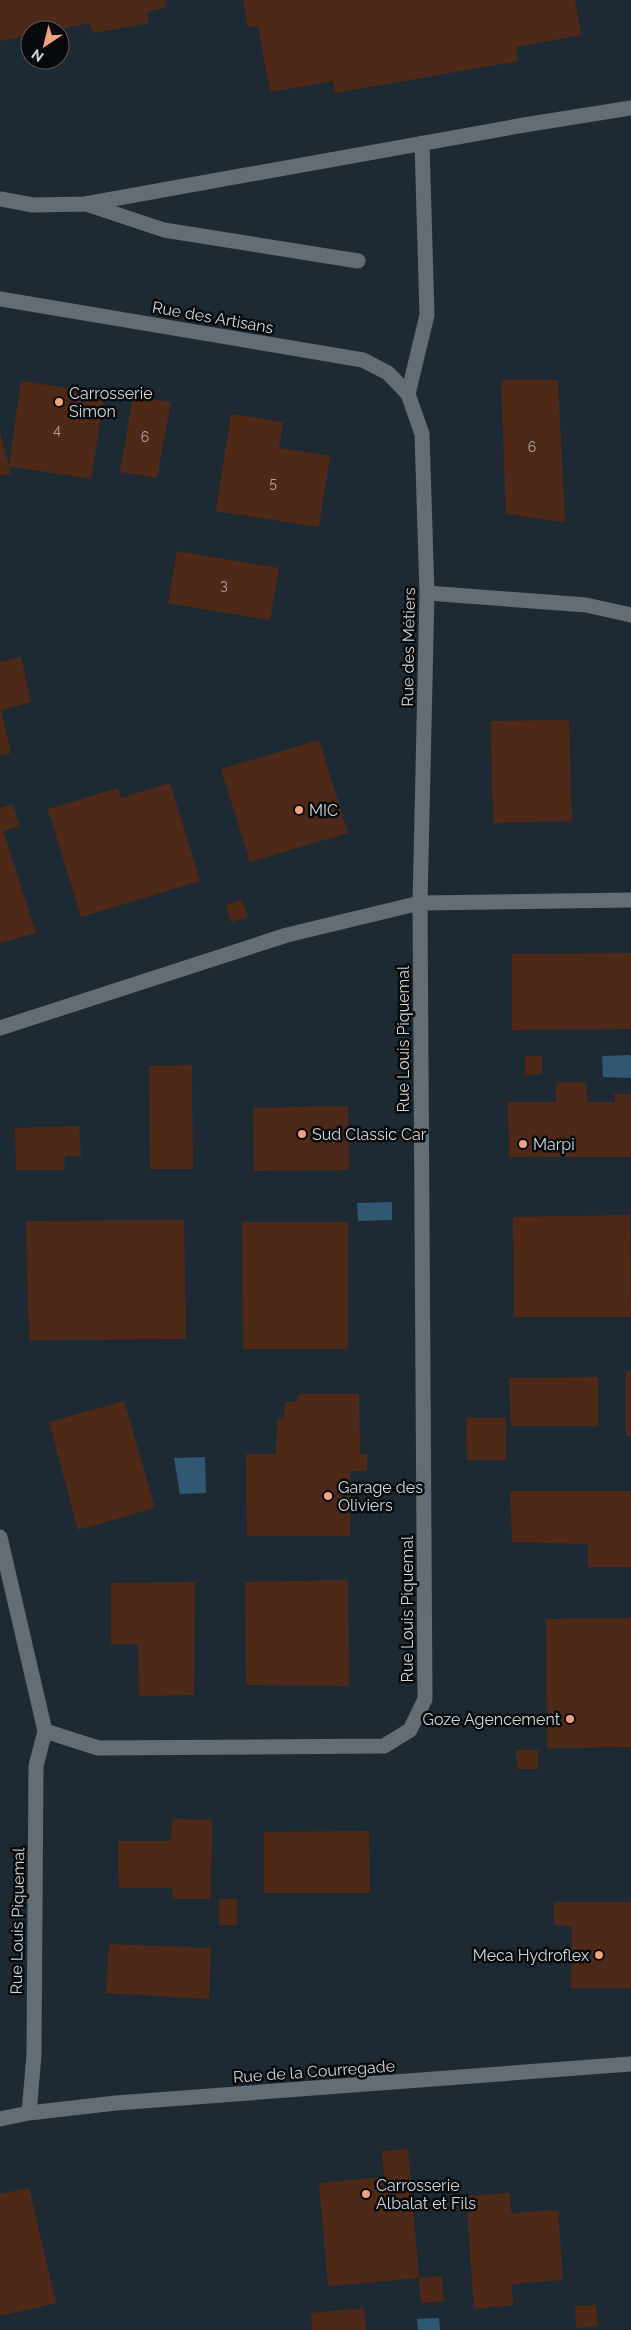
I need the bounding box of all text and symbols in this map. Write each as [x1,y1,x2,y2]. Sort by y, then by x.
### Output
north arrow [20,20,70,70]
text: N [29,46,47,65]
street label: Rue des Artisans [151,297,275,338]
place label: Carrosserie Simon [69,384,153,421]
marker: Carrosserie Simon [53,396,65,408]
house number: 4 [53,422,61,438]
house number: 6 [141,429,149,445]
house number: 6 [528,439,536,455]
house number: 5 [269,475,277,491]
house number: 3 [220,577,228,593]
street label: Rue des Métiers [398,587,419,707]
place label: MIC [309,801,338,820]
marker: MIC [293,804,305,816]
street label: Rue Louis Piquemal [394,965,413,1112]
place label: Sud Classic Car [312,1125,427,1144]
marker: Sud Classic Car [296,1128,308,1140]
place label: Marpi [533,1135,575,1154]
marker: Marpi [517,1138,529,1150]
place label: Garage des Oliviers [338,1478,423,1515]
marker: Garage des Oliviers [322,1490,334,1502]
street label: Rue Louis Piquemal [398,1535,417,1682]
place label: Goze Agencement [423,1710,561,1729]
marker: Goze Agencement [564,1713,576,1725]
street label: Rue Louis Piquemal [7,1847,28,1995]
place label: Meca Hydroflex [473,1946,589,1965]
marker: Meca Hydroflex [593,1949,605,1961]
street label: Rue de la Courregade [232,2056,396,2087]
place label: Carrosserie Albalat et Fils [376,2176,476,2213]
marker: Carrosserie Albalat et Fils [360,2188,372,2200]

